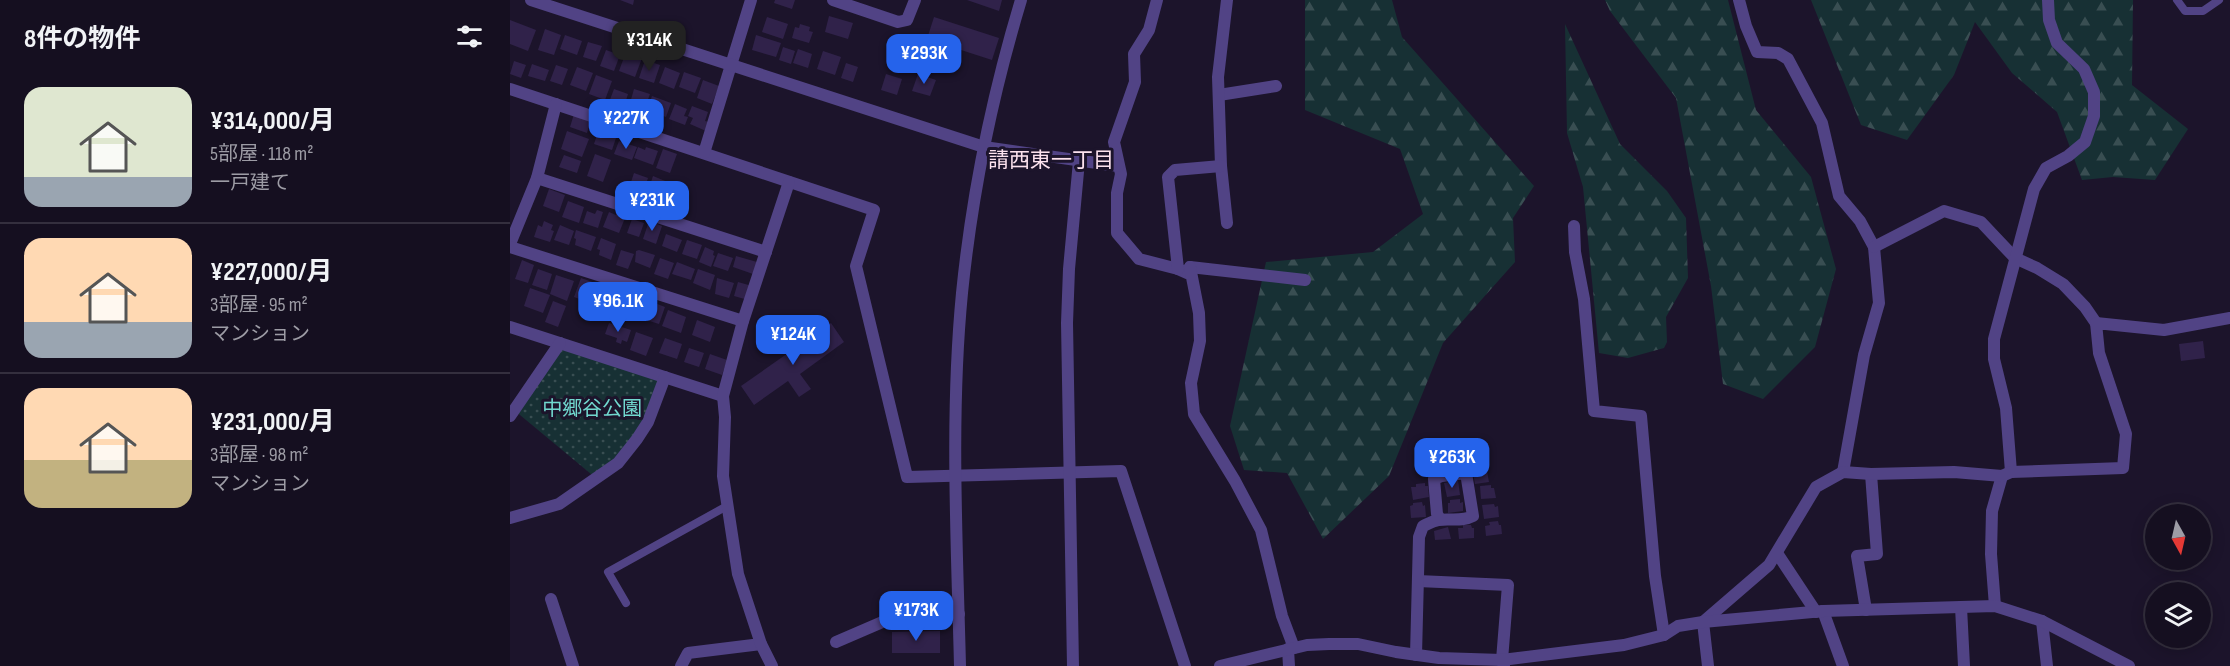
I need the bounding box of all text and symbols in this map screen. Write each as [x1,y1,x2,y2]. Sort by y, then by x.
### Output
icon: filters [453,20,486,53]
pin: ¥314K [607,21,691,72]
text: 8件の物件 [24,24,140,55]
text: ¥314K [626,28,672,52]
pin: ¥293K [882,34,966,85]
text: ¥293K [900,41,948,65]
pin: ¥227K [584,99,668,150]
text: ¥314,000/月 [210,106,335,137]
text: ¥227K [603,106,649,130]
icon: home [72,111,144,183]
text: 5部屋 · 118 m² [210,142,313,166]
district label: 請西東一丁目 [988,148,1114,173]
text: 一戸建て [210,171,290,195]
pin: ¥231K [610,181,694,232]
text: ¥231K [629,188,675,212]
text: ¥227,000/月 [210,257,333,288]
icon: home [72,262,144,334]
pin: ¥96.1K [569,282,667,333]
text: ¥96.1K [592,289,644,313]
text: 3部屋 · 95 m² [210,293,308,317]
pin: ¥124K [751,315,835,366]
text: マンション [210,322,310,346]
text: ¥124K [770,322,816,346]
park label: 中郷谷公園 [542,397,642,421]
text: ¥231,000/月 [210,407,335,438]
icon: home [72,412,144,484]
pin: ¥263K [1410,438,1494,489]
text: 3部屋 · 98 m² [210,443,309,467]
text: ¥263K [1428,445,1476,469]
text: マンション [210,472,310,496]
north arrow [2145,504,2211,570]
map controls [2145,504,2211,648]
button: layers [2145,582,2211,648]
pin: ¥173K [874,591,958,642]
text: ¥173K [893,598,939,622]

